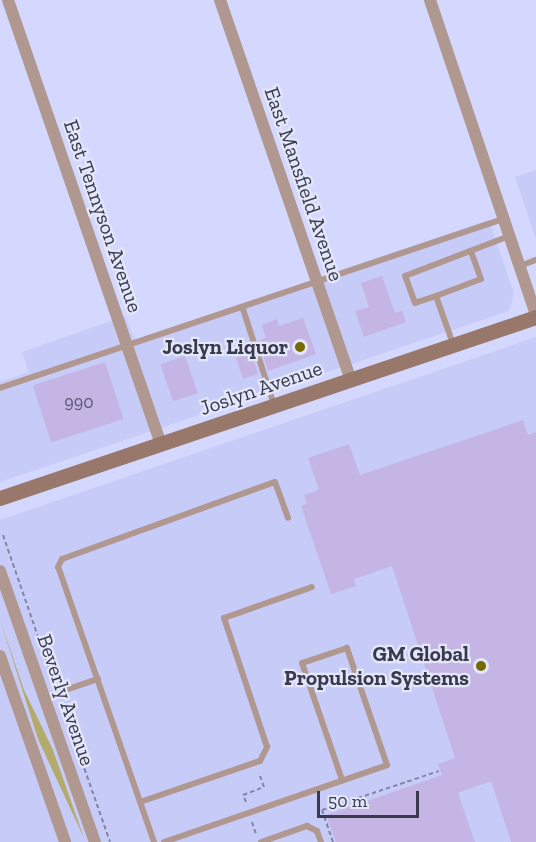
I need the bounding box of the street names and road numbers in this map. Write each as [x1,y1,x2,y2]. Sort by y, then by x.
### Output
street label: East Mansfield Avenue [259,83,349,285]
street label: East Tennyson Avenue [58,116,148,316]
street label: Joslyn Avenue [196,355,326,421]
street label: Beverly Avenue [32,630,100,770]

